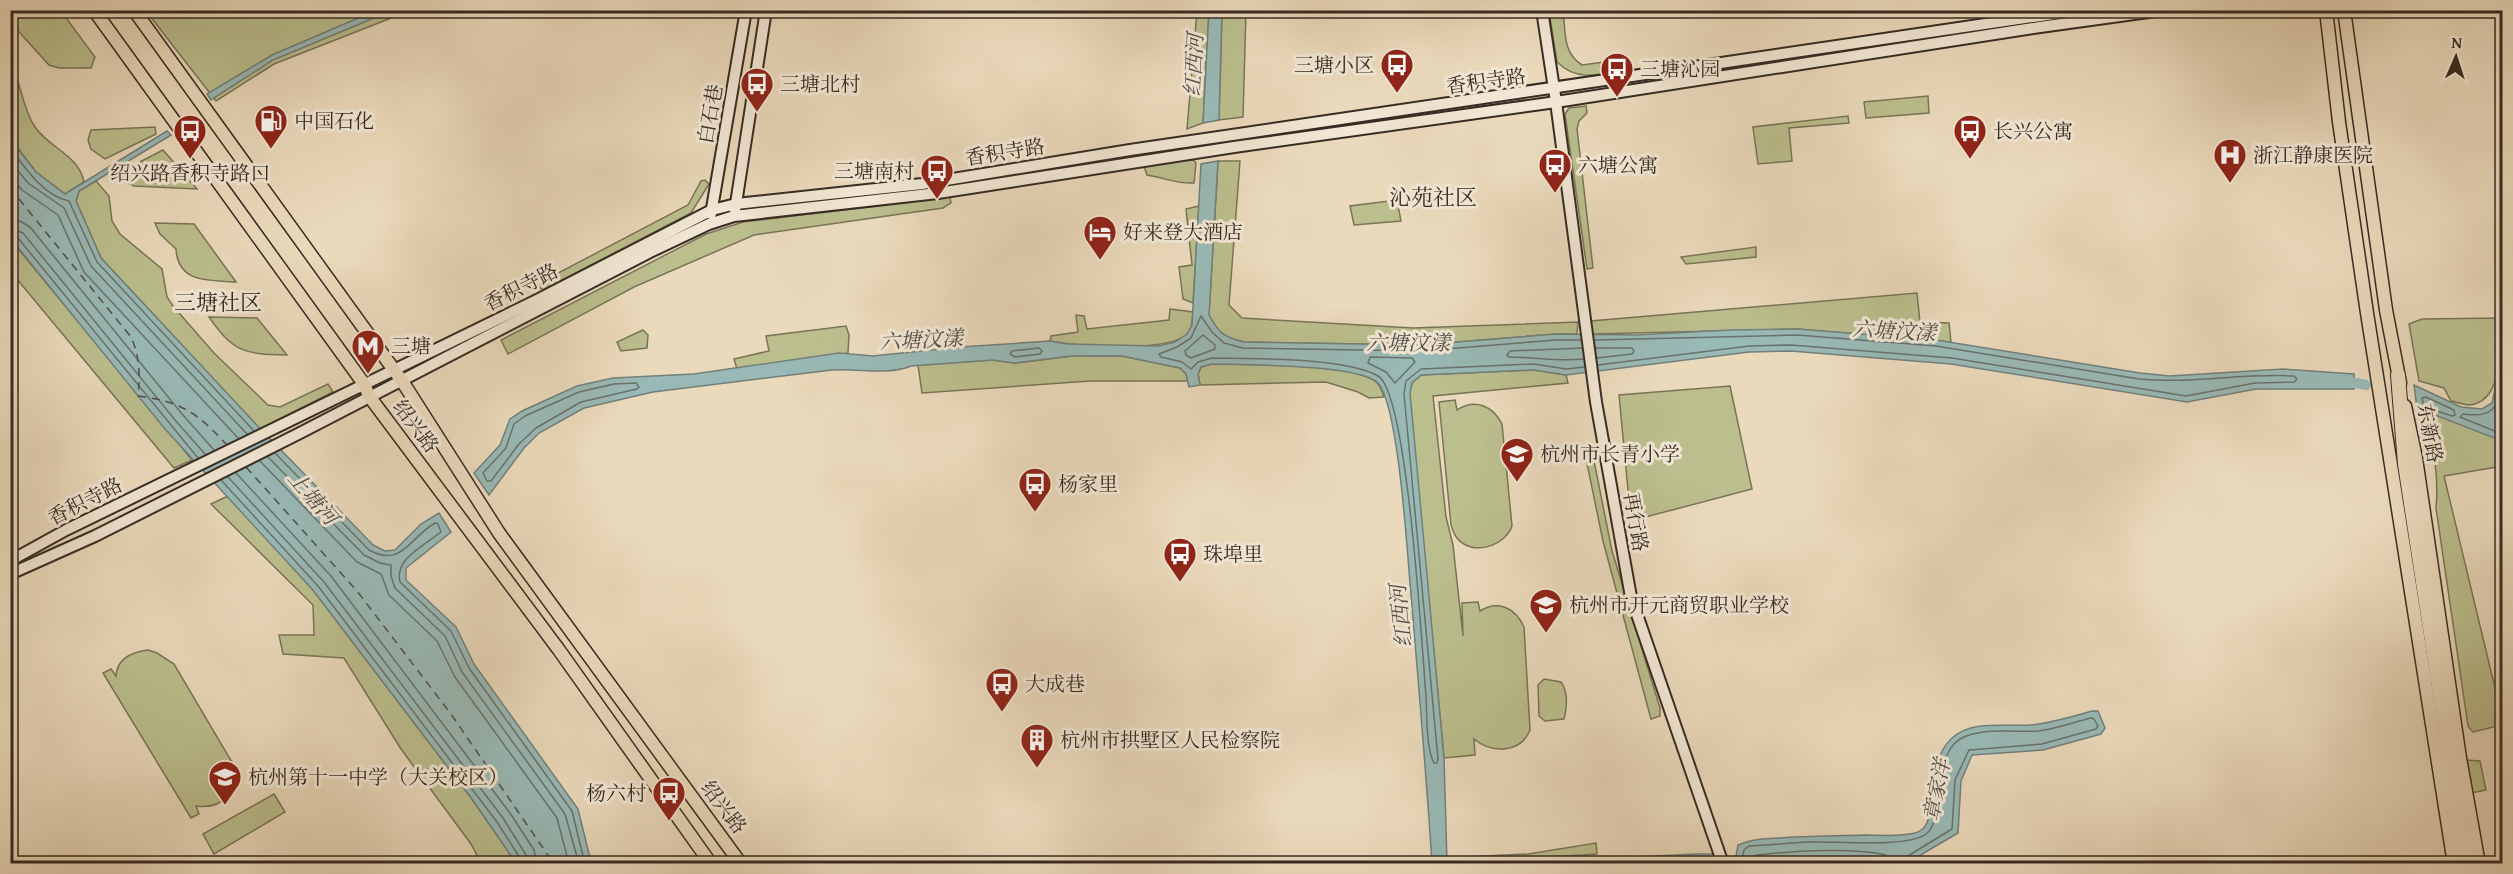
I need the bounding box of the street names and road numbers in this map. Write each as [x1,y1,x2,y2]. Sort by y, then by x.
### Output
street label: 香积寺路 [1444,61,1528,100]
street label: 白石巷 [690,82,729,146]
street label: 香积寺路 [963,131,1047,172]
street label: 香积寺路 [479,255,563,318]
street label: 绍兴路 [387,393,446,458]
street label: 东新路 [2411,401,2450,465]
street label: 香积寺路 [43,469,127,532]
street label: 再行路 [1617,490,1656,554]
street label: 绍兴路 [695,774,754,839]

